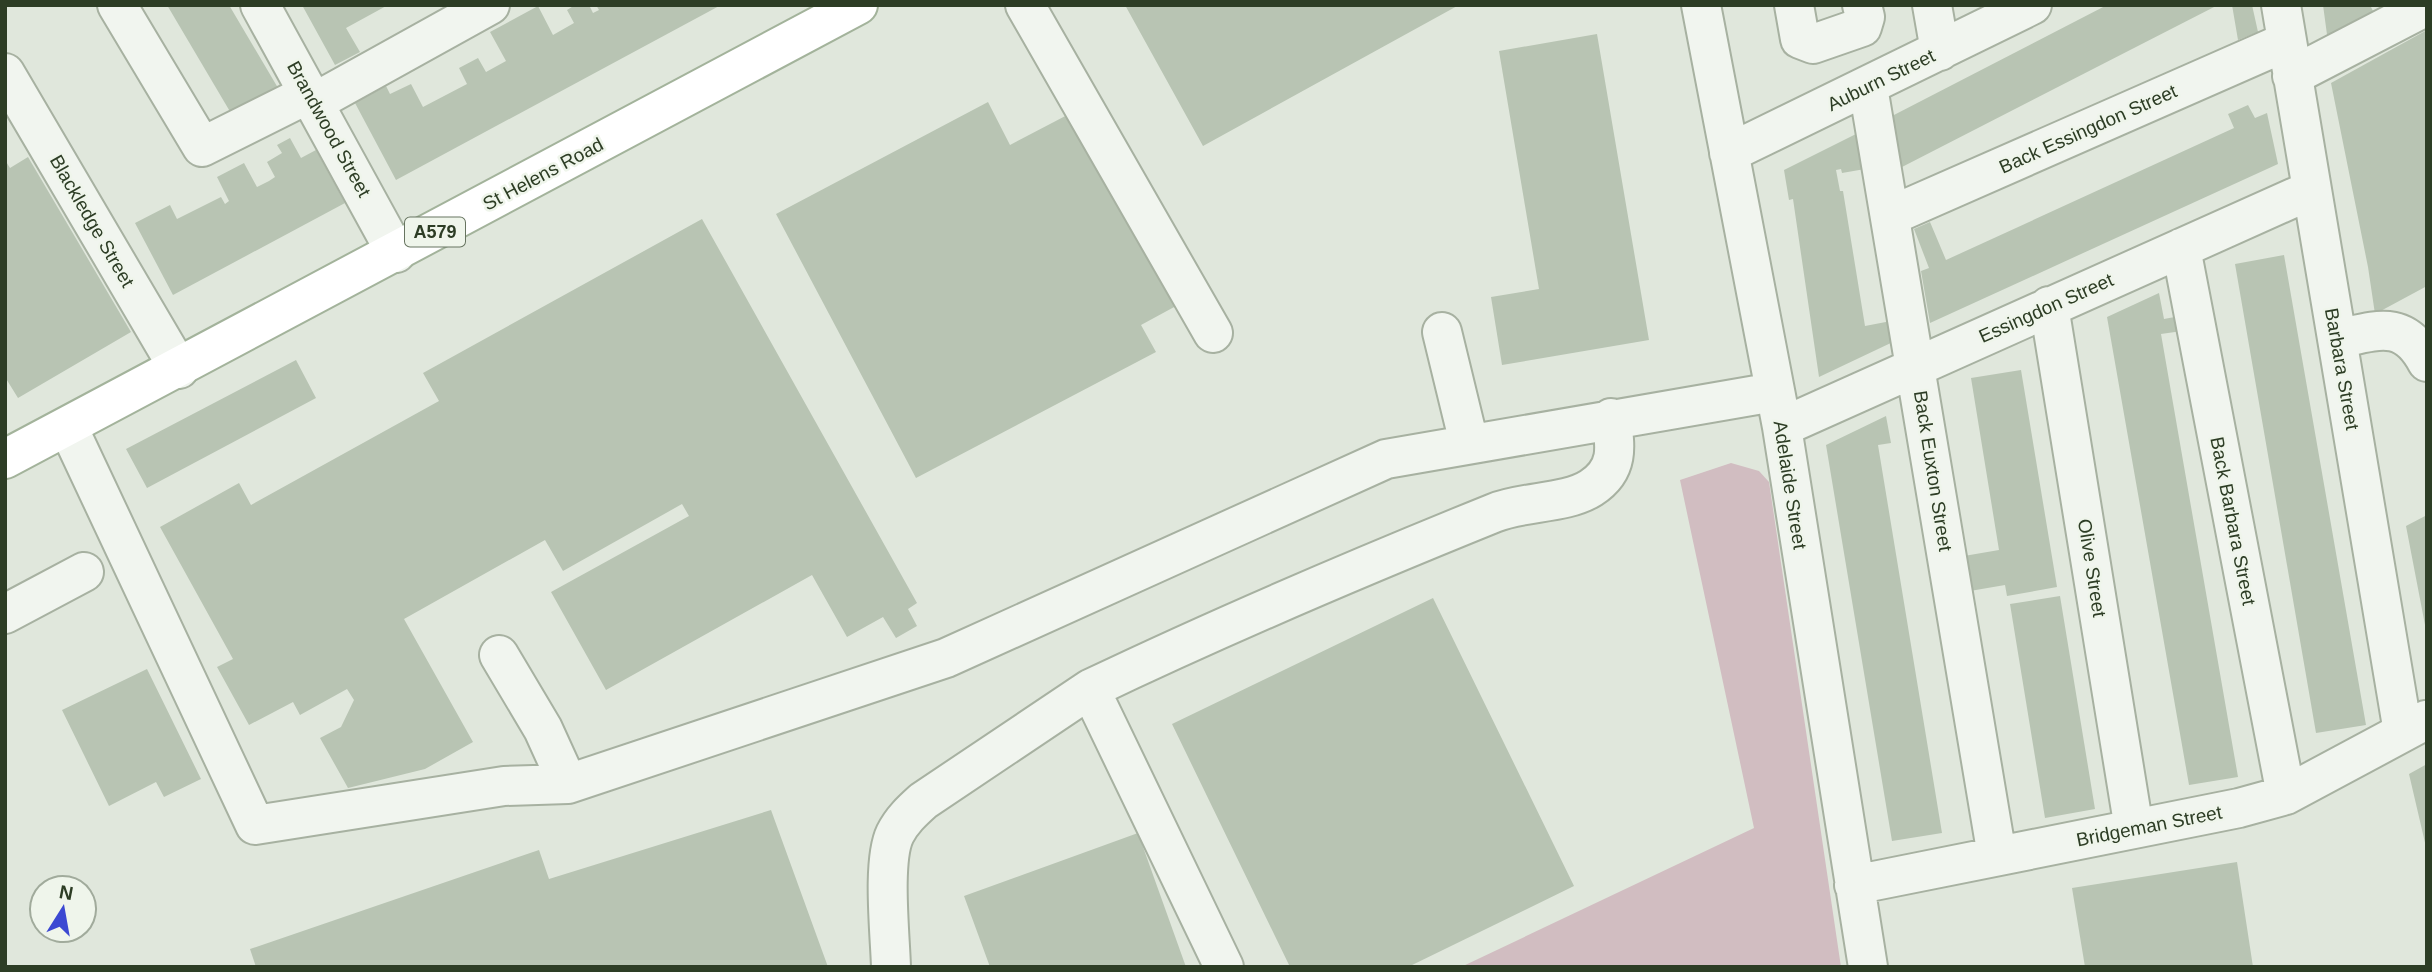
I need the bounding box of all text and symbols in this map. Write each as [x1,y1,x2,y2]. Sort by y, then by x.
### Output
street label: Auburn Street [1824,45,1939,115]
street label: Brandwood Street [283,57,375,201]
street label: Back Essingdon Street [1996,80,2181,178]
street label: St Helens Road [479,133,607,215]
street label: Blackledge Street [46,151,139,291]
road number: A579 [405,218,465,246]
street label: Essingdon Street [1976,269,2117,347]
street label: Barbara Street [2321,306,2363,432]
street label: Back Euxton Street [1910,389,1956,554]
street label: Adelaide Street [1769,419,1811,552]
street label: Back Barbara Street [2206,435,2260,608]
street label: Olive Street [2074,517,2110,619]
street label: Bridgeman Street [2074,801,2224,850]
north arrow [28,874,98,944]
text: N [57,881,75,904]

